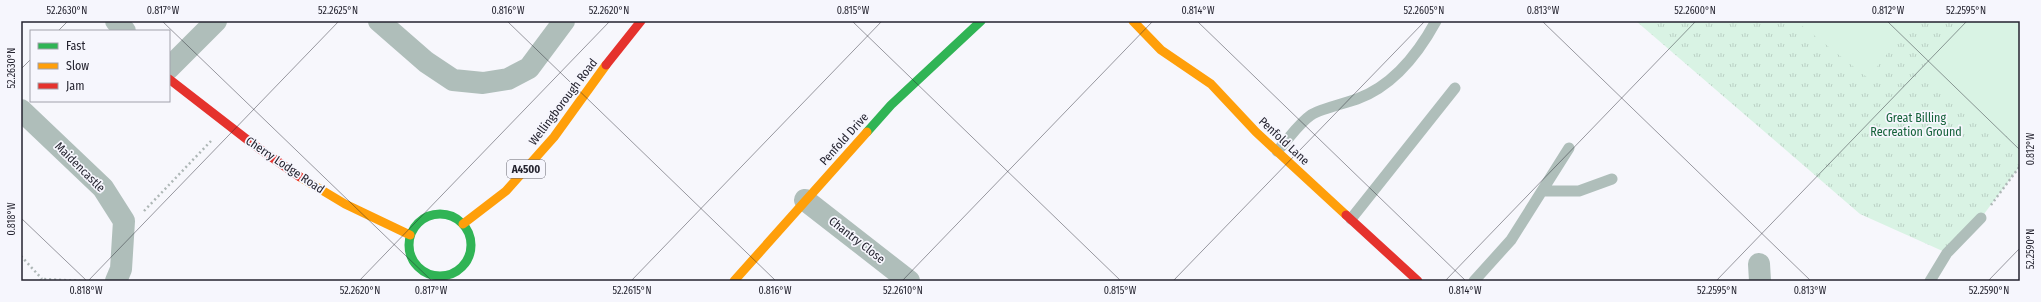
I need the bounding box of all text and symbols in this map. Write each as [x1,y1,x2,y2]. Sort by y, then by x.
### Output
text: 52.2630°N [47,5,87,17]
text: 0.817°W [147,5,180,17]
text: 52.2625°N [318,5,358,17]
text: 0.816°W [491,5,525,17]
text: 52.2620°N [589,5,629,17]
text: 0.815°W [837,5,870,17]
text: 0.814°W [1182,5,1215,17]
text: 52.2605°N [1404,5,1444,17]
text: 0.813°W [1527,5,1560,17]
text: 52.2600°N [1674,5,1716,17]
text: 0.812°W [1872,5,1905,17]
text: 52.2595°N [1946,5,1986,17]
legend [30,30,170,102]
text: Fast [66,39,85,53]
text: 52.2630°N [6,48,18,88]
street label: Wellingborough Road [526,56,600,148]
text: Slow [66,59,89,73]
text: Jam [66,79,84,93]
street label: Penfold Drive [817,110,871,168]
park label: Great Billing Recreation Ground [1870,111,1962,139]
street label: Penfold Lane [1256,114,1312,168]
text: 0.812°W [2025,132,2037,165]
street label: Cherry Lodge Road [243,134,327,196]
street label: Maidencastle [52,139,108,195]
road number: A4500 [507,160,545,178]
text: 0.818°W [6,202,18,236]
street label: Chantry Close [826,214,888,266]
text: 52.2590°N [2025,229,2037,269]
text: 0.818°W [69,285,103,297]
text: 52.2620°N [340,285,380,297]
text: 0.817°W [415,285,448,297]
text: 52.2615°N [612,285,652,297]
text: 0.816°W [758,285,792,297]
text: 52.2610°N [883,285,923,297]
text: 0.815°W [1104,285,1137,297]
text: 0.814°W [1449,285,1482,297]
text: 52.2595°N [1697,285,1737,297]
text: 0.813°W [1794,285,1827,297]
text: 52.2590°N [1969,285,2009,297]

